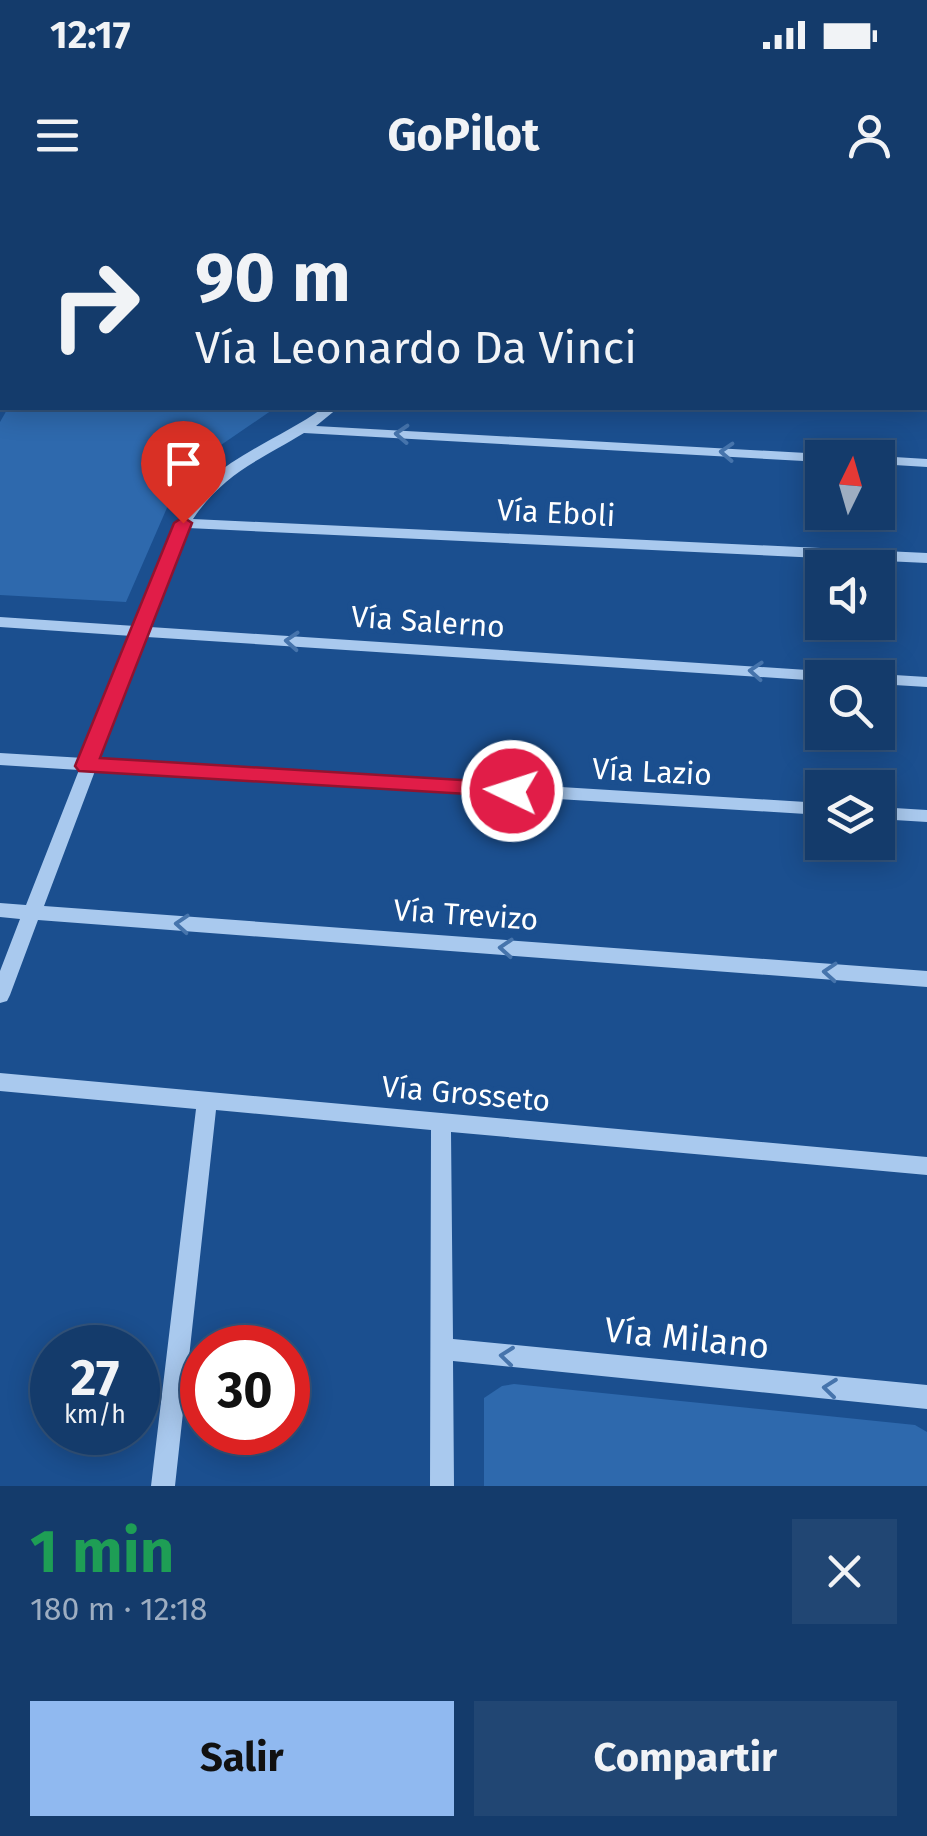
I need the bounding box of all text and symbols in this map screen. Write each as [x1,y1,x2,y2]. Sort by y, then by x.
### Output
text: 12:17 [50,12,131,58]
icon: menu [30,108,85,163]
text: GoPilot [388,108,539,162]
icon: person [842,108,897,163]
text: 90 m [195,236,351,320]
icon: right [30,240,160,370]
text: Vía Leonardo Da Vinci [195,321,637,375]
pin [141,421,226,524]
one-way arrow [394,424,410,445]
icon: arrive [156,436,211,491]
north arrow [805,440,895,530]
map controls [805,440,895,860]
one-way arrow [718,442,734,463]
street label: Vía Eboli [496,492,616,534]
button: sound [805,550,895,640]
street label: Vía Salerno [350,599,506,645]
one-way arrow [283,631,299,652]
button: search [805,660,895,750]
one-way arrow [747,661,763,682]
position arrow [460,739,564,843]
street label: Vía Lazio [591,751,713,793]
button: layers [805,770,895,860]
street label: Vía Trevizo [392,892,540,938]
one-way arrow [173,913,189,935]
one-way arrow [497,938,513,959]
one-way arrow [821,962,837,983]
street label: Vía Grosseto [380,1069,552,1119]
street label: Vía Milano [603,1308,771,1368]
speed limit sign: 30 [180,1325,310,1455]
one-way arrow [498,1346,514,1367]
text: 27 [71,1348,119,1408]
one-way arrow [822,1377,838,1399]
text: km/h [64,1400,126,1430]
text: 1 min [30,1516,174,1588]
button: close [792,1519,897,1624]
text: 180 m · 12:18 [30,1590,207,1628]
button: Salir [30,1701,454,1816]
button: Compartir [474,1701,897,1816]

